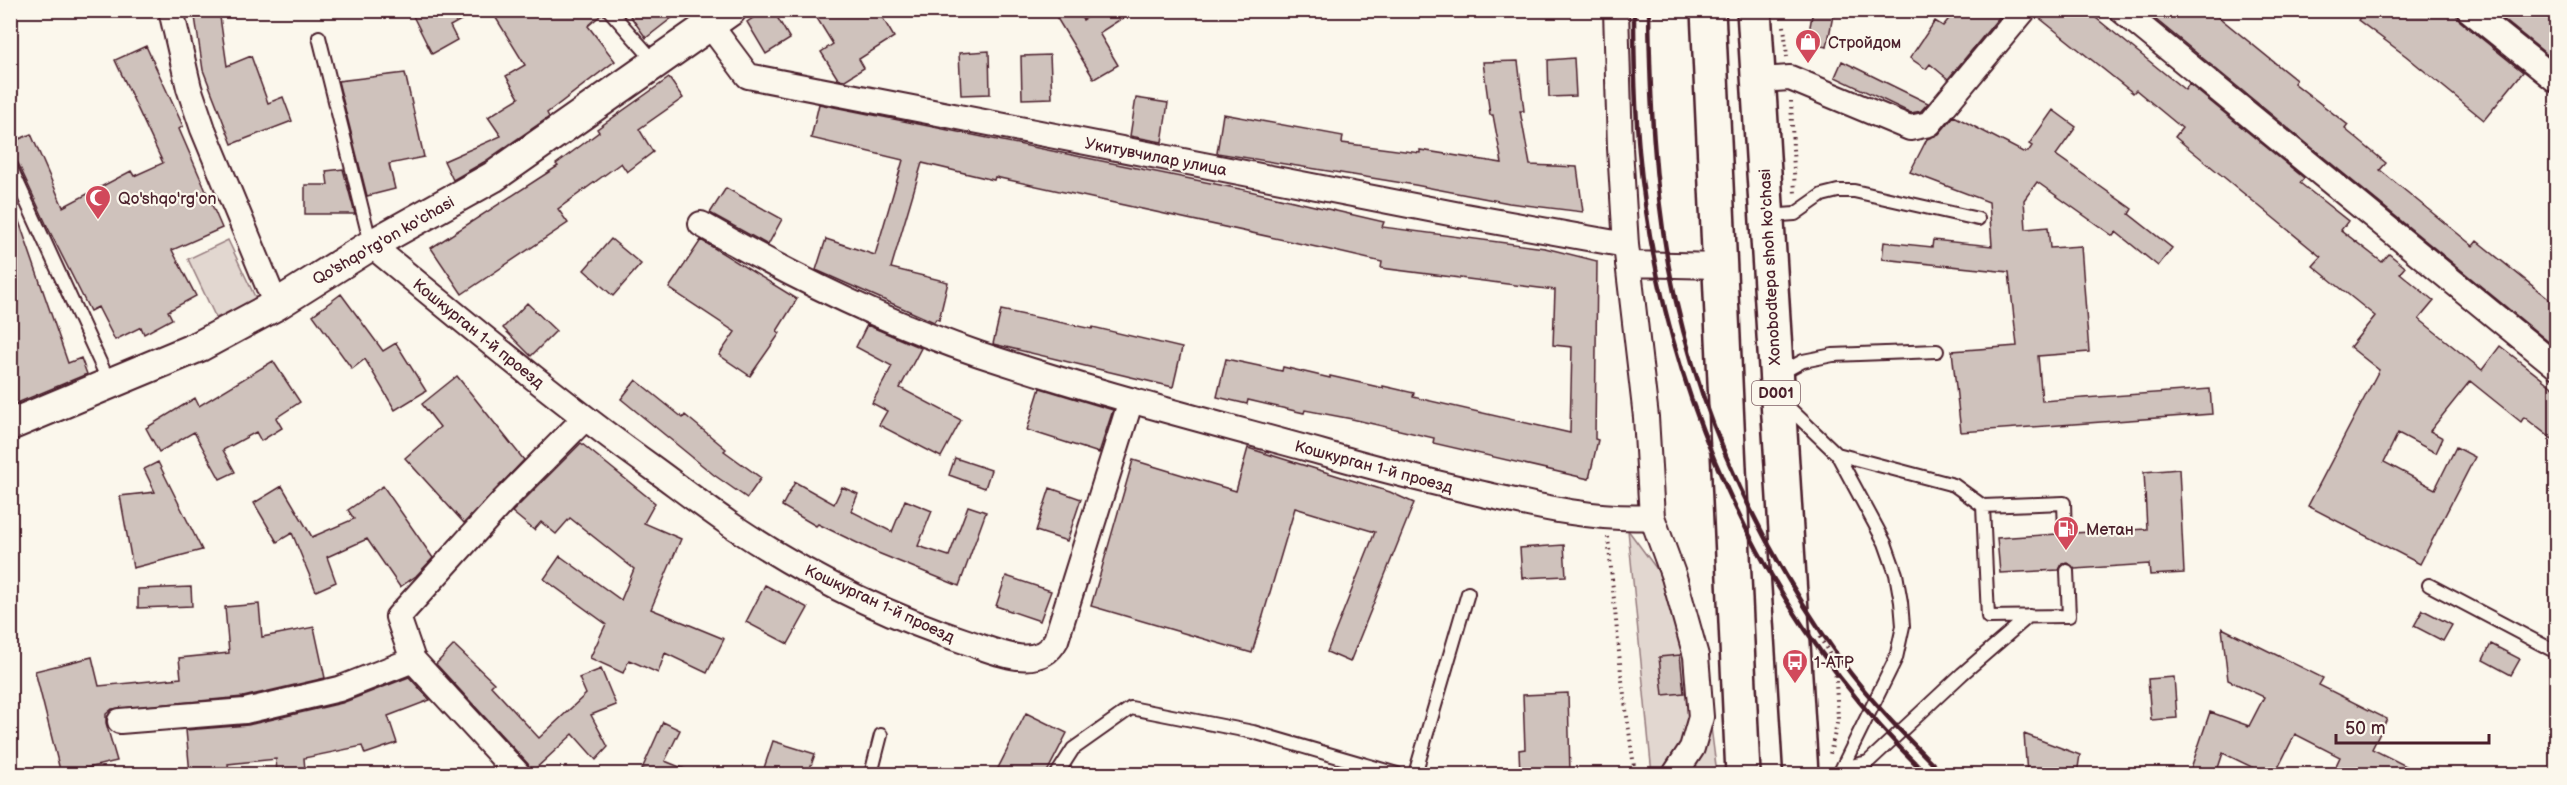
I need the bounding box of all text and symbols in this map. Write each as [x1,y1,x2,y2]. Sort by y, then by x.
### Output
shop icon: Стройдом [1793,27,1823,65]
place label: Стройдом [1828,34,1901,53]
street label: Укитувчилар улица [1083,134,1229,181]
street label: Xonobodtepa shoh ko'chasi [1756,168,1785,367]
mosque icon: Qo'shqo'rg'on [83,183,113,221]
place label: Qo'shqo'rg'on [118,190,217,209]
street label: Qo'shqo'rg'on ko'chasi [309,193,458,290]
street label: Кошкурган 1-й проезд [409,275,548,393]
road number: D001 [1752,381,1800,405]
street label: Кошкурган 1-й проезд [1292,437,1455,498]
fuel station icon: Метан [2051,514,2081,552]
place label: Метан [2086,521,2134,540]
street label: Кошкурган 1-й проезд [801,561,958,648]
bus stop icon: 1-ATP [1780,647,1810,685]
place label: 1-ATP [1814,654,1854,673]
scale bar [2336,707,2489,745]
text: 50 m [2345,718,2386,739]

